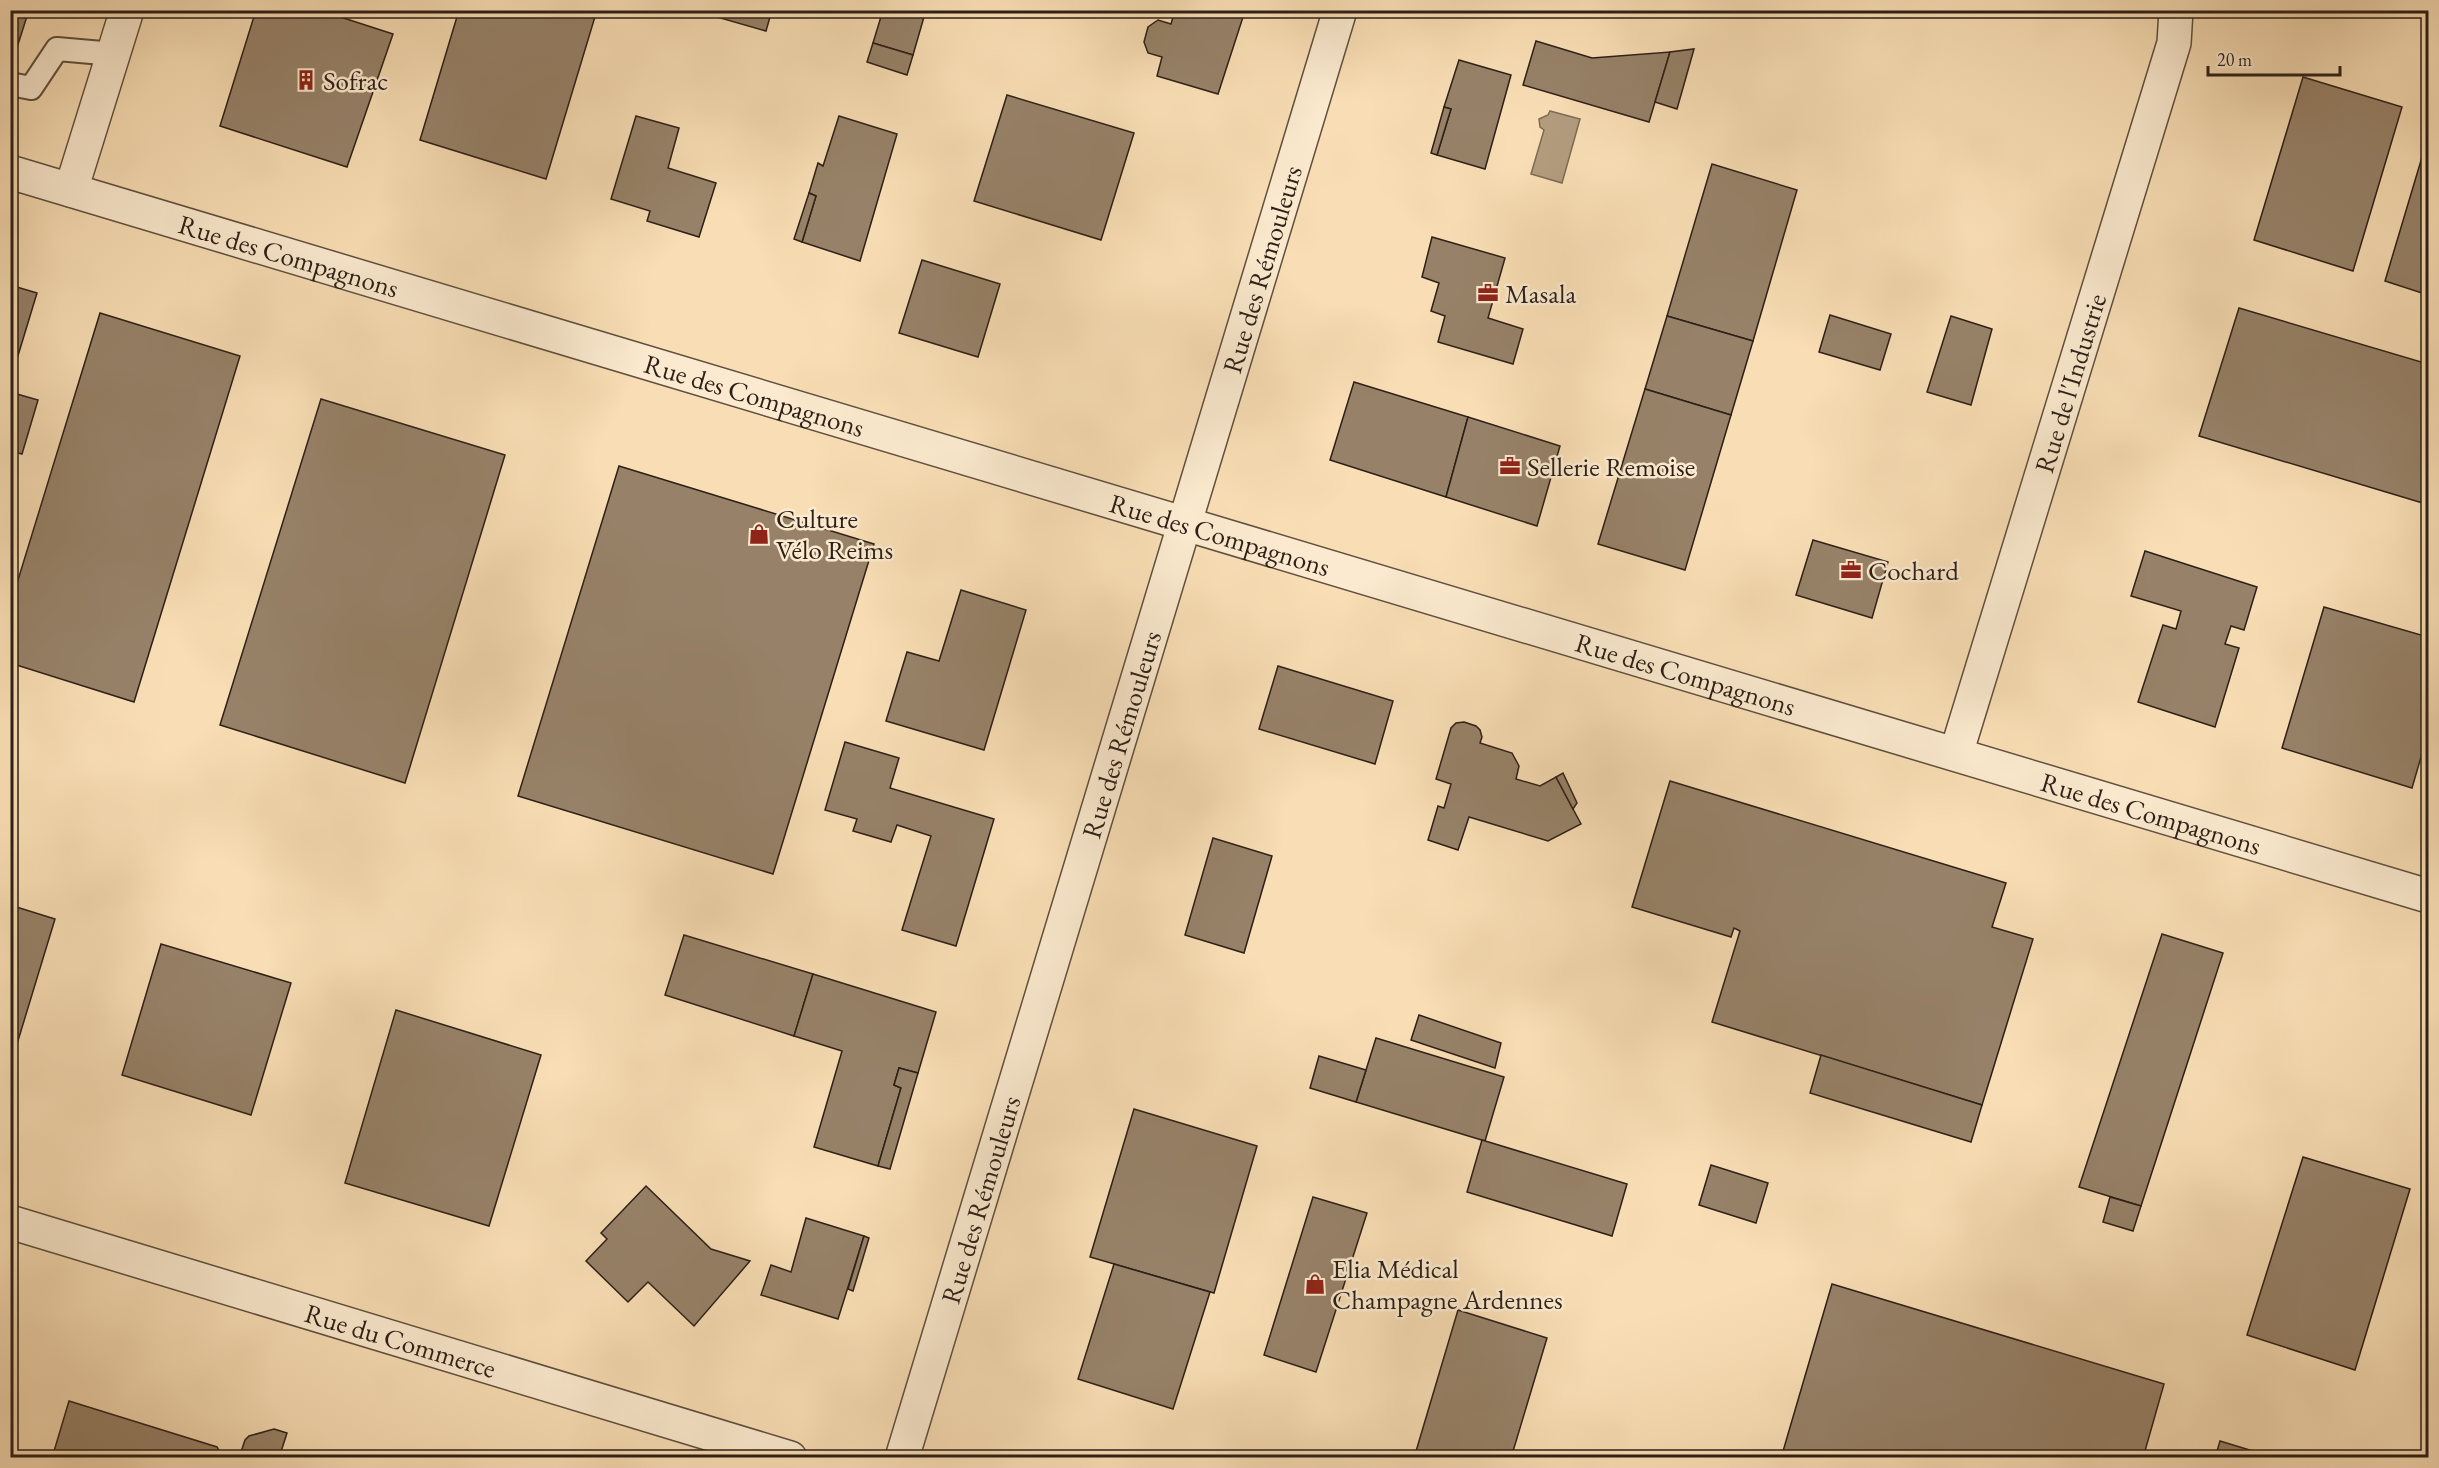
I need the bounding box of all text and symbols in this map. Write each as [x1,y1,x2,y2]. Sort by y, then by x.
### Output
scale bar [2208,39,2340,77]
text: 20 m [2217,48,2252,71]
place label: Sofrac [323,63,388,98]
building icon: Sofrac [294,68,318,92]
street label: Rue des Rémouleurs [1214,161,1310,377]
street label: Rue des Compagnons [175,206,403,305]
place label: Masala [1505,276,1577,311]
office icon: Masala [1476,281,1500,305]
street label: Rue de l'Industrie [2026,289,2114,477]
street label: Rue des Compagnons [640,345,869,444]
place label: Sellerie Remoise [1527,449,1695,484]
office icon: Sellerie Remoise [1498,454,1522,478]
street label: Rue des Compagnons [1106,485,1334,584]
place label: Culture Vélo Reims [776,501,893,567]
shop icon: Culture Vélo Reims [747,522,771,546]
place label: Cochard [1868,553,1959,588]
office icon: Cochard [1839,558,1863,582]
street label: Rue des Compagnons [1571,624,1800,723]
street label: Rue des Rémouleurs [1073,626,1169,842]
street label: Rue des Compagnons [2037,764,2265,863]
street label: Rue des Rémouleurs [932,1091,1028,1308]
place label: Elia Médical Champagne Ardennes [1332,1251,1563,1317]
shop icon: Elia Médical Champagne Ardennes [1303,1272,1327,1296]
street label: Rue du Commerce [301,1295,500,1386]

